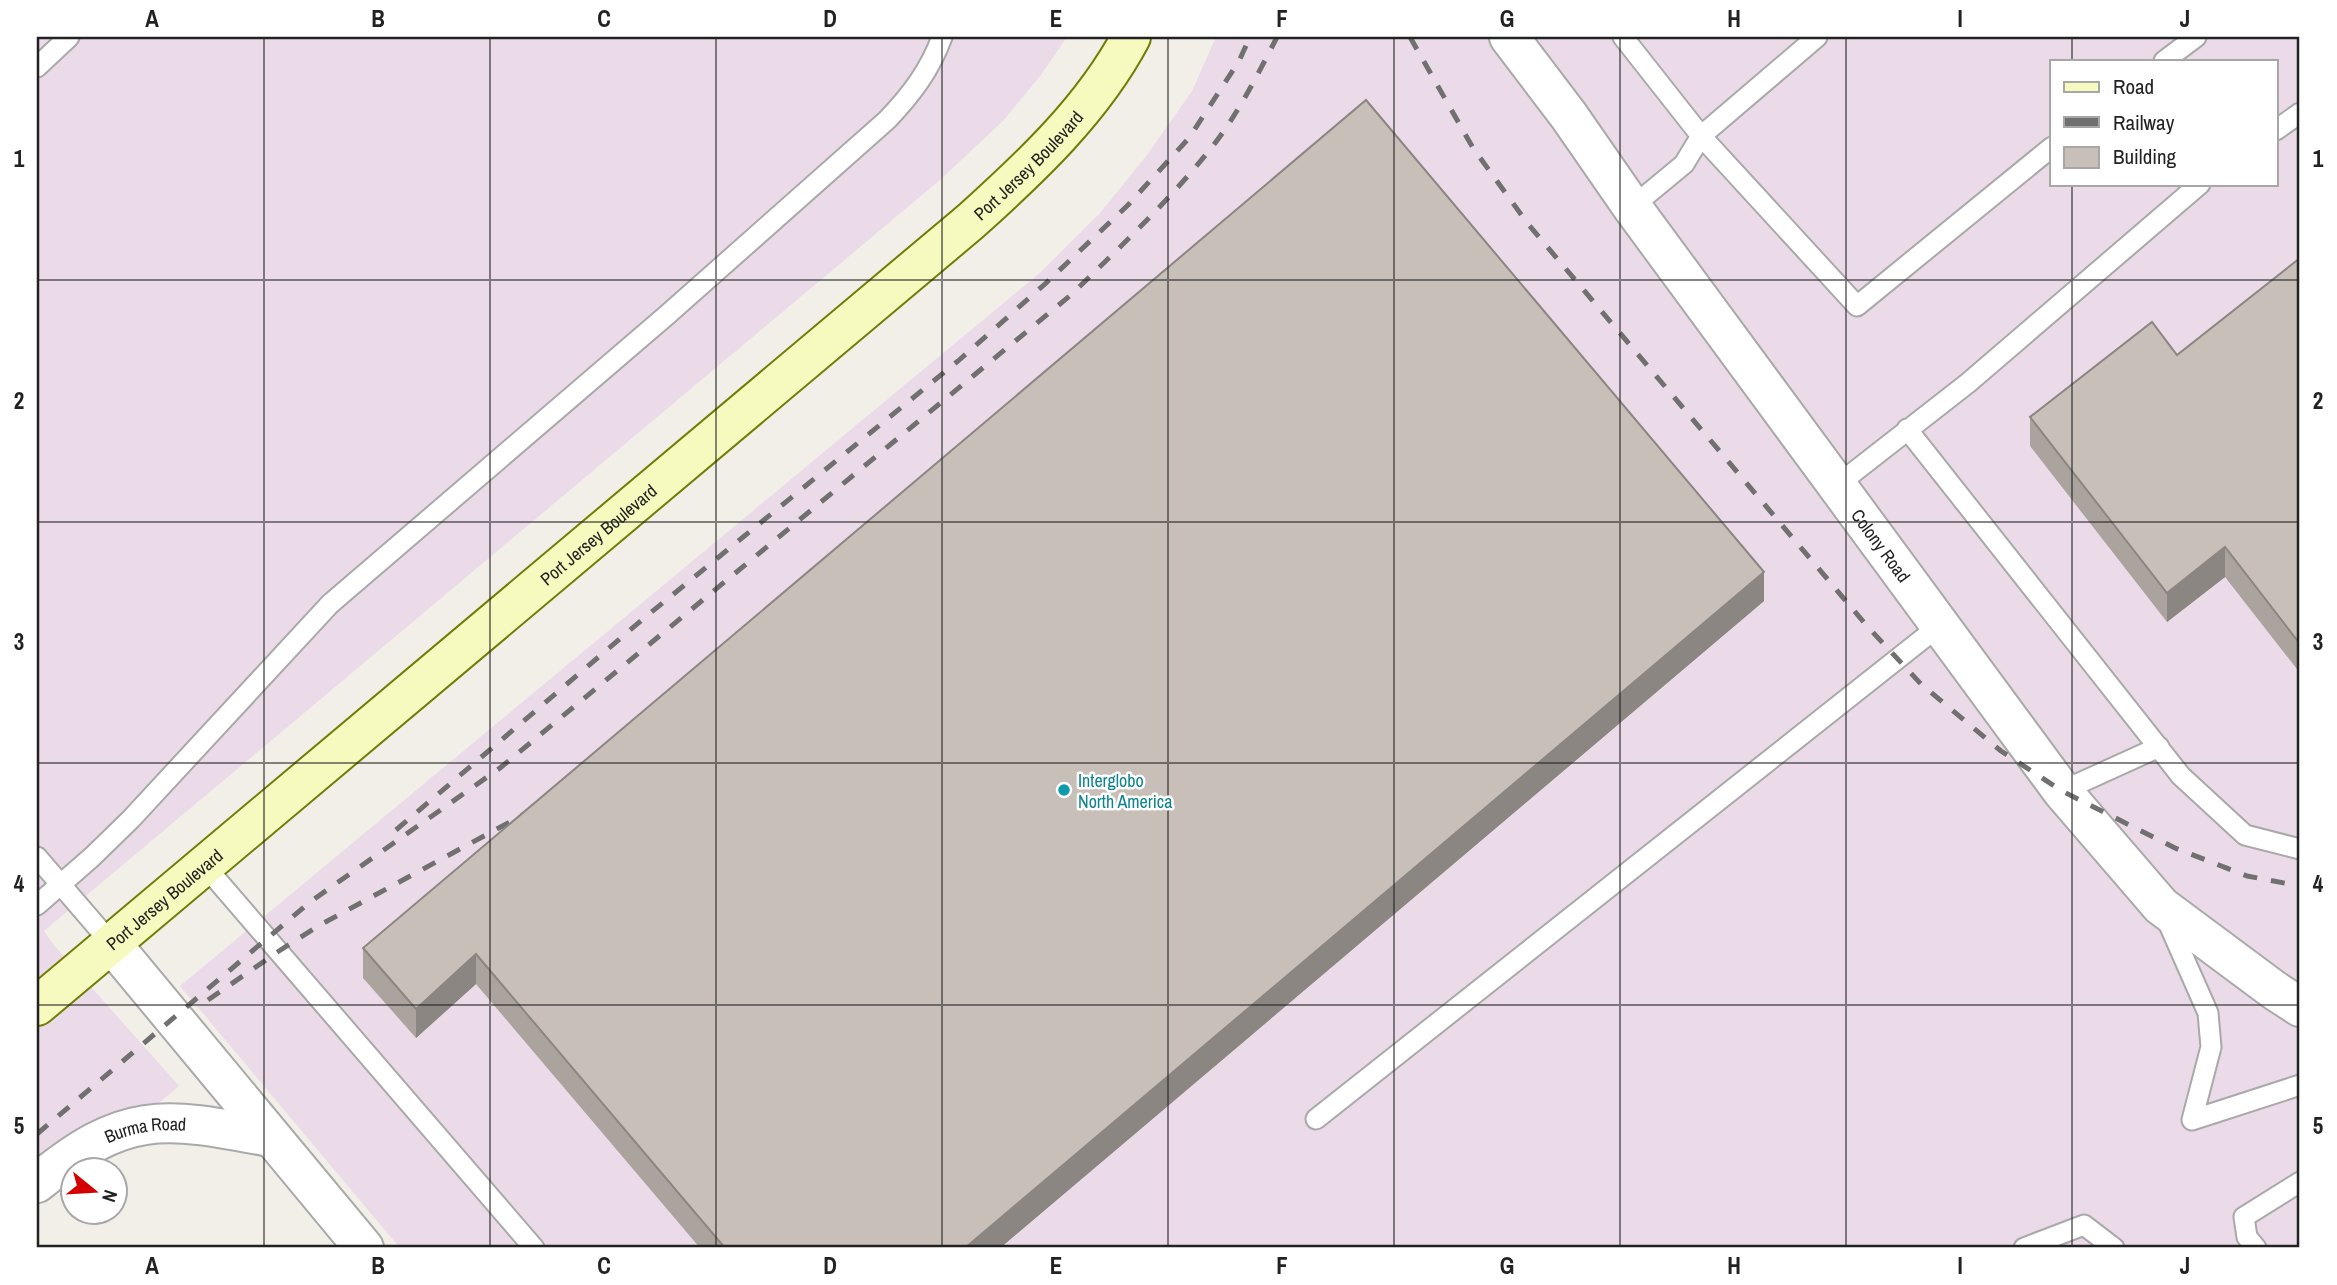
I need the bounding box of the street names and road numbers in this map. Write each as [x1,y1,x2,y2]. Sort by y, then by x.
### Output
street label: Port Jersey Boulevard [968,105,1089,225]
street label: Port Jersey Boulevard [534,478,662,591]
street label: Colony Road [1846,504,1916,587]
street label: Port Jersey Boulevard [100,843,228,956]
street label: Burma Road [100,1111,187,1149]

